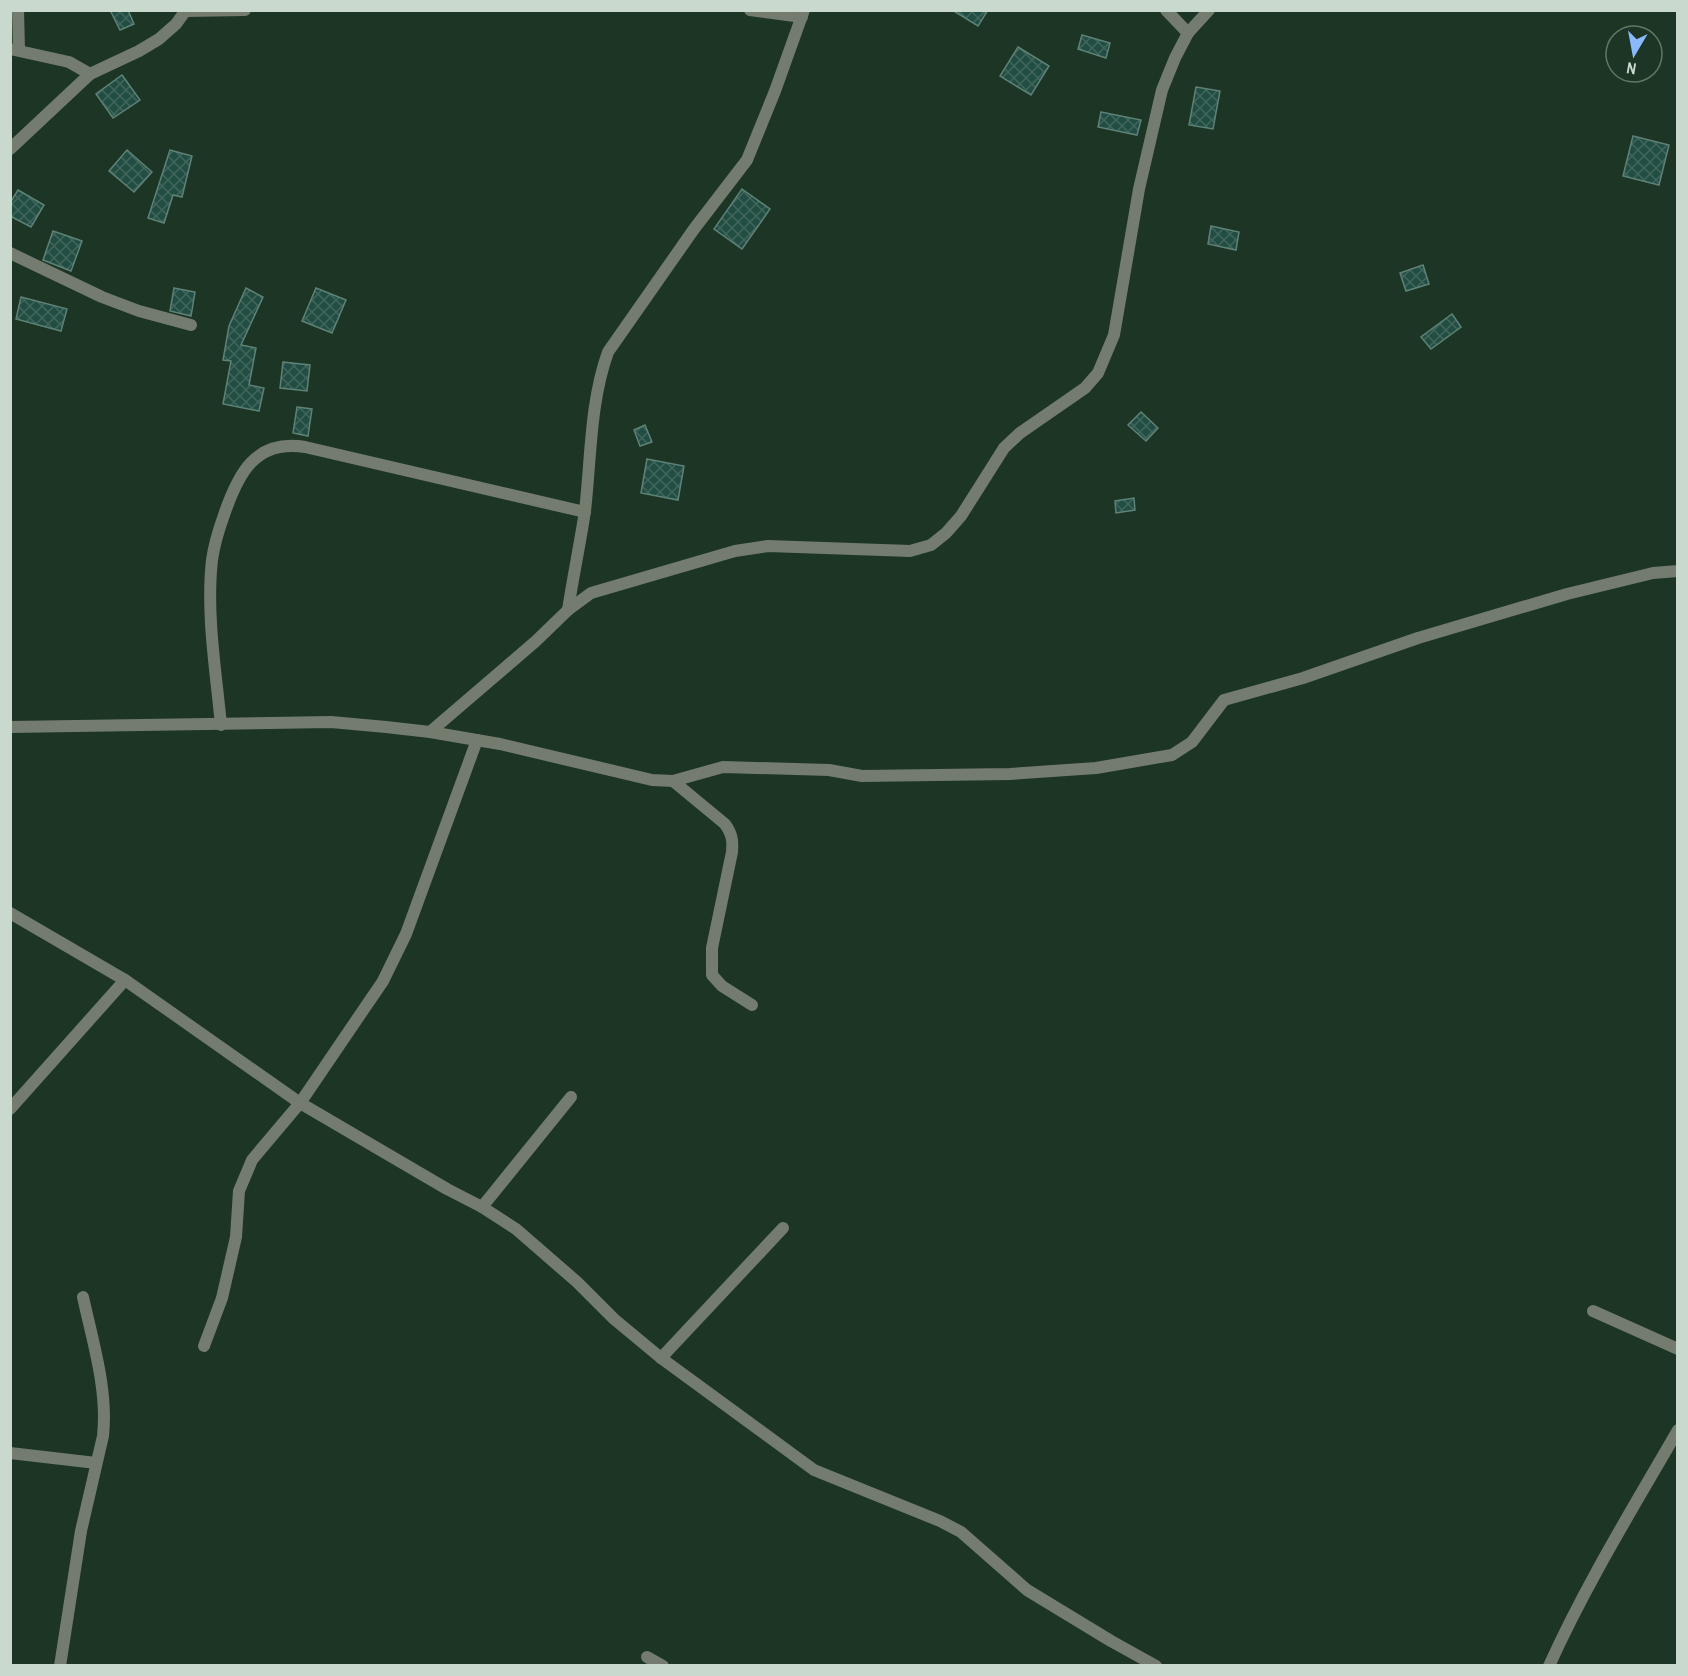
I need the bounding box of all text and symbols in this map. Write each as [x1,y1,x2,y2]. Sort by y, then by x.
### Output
north arrow [1604,24,1664,84]
text: N [1625,57,1638,80]

